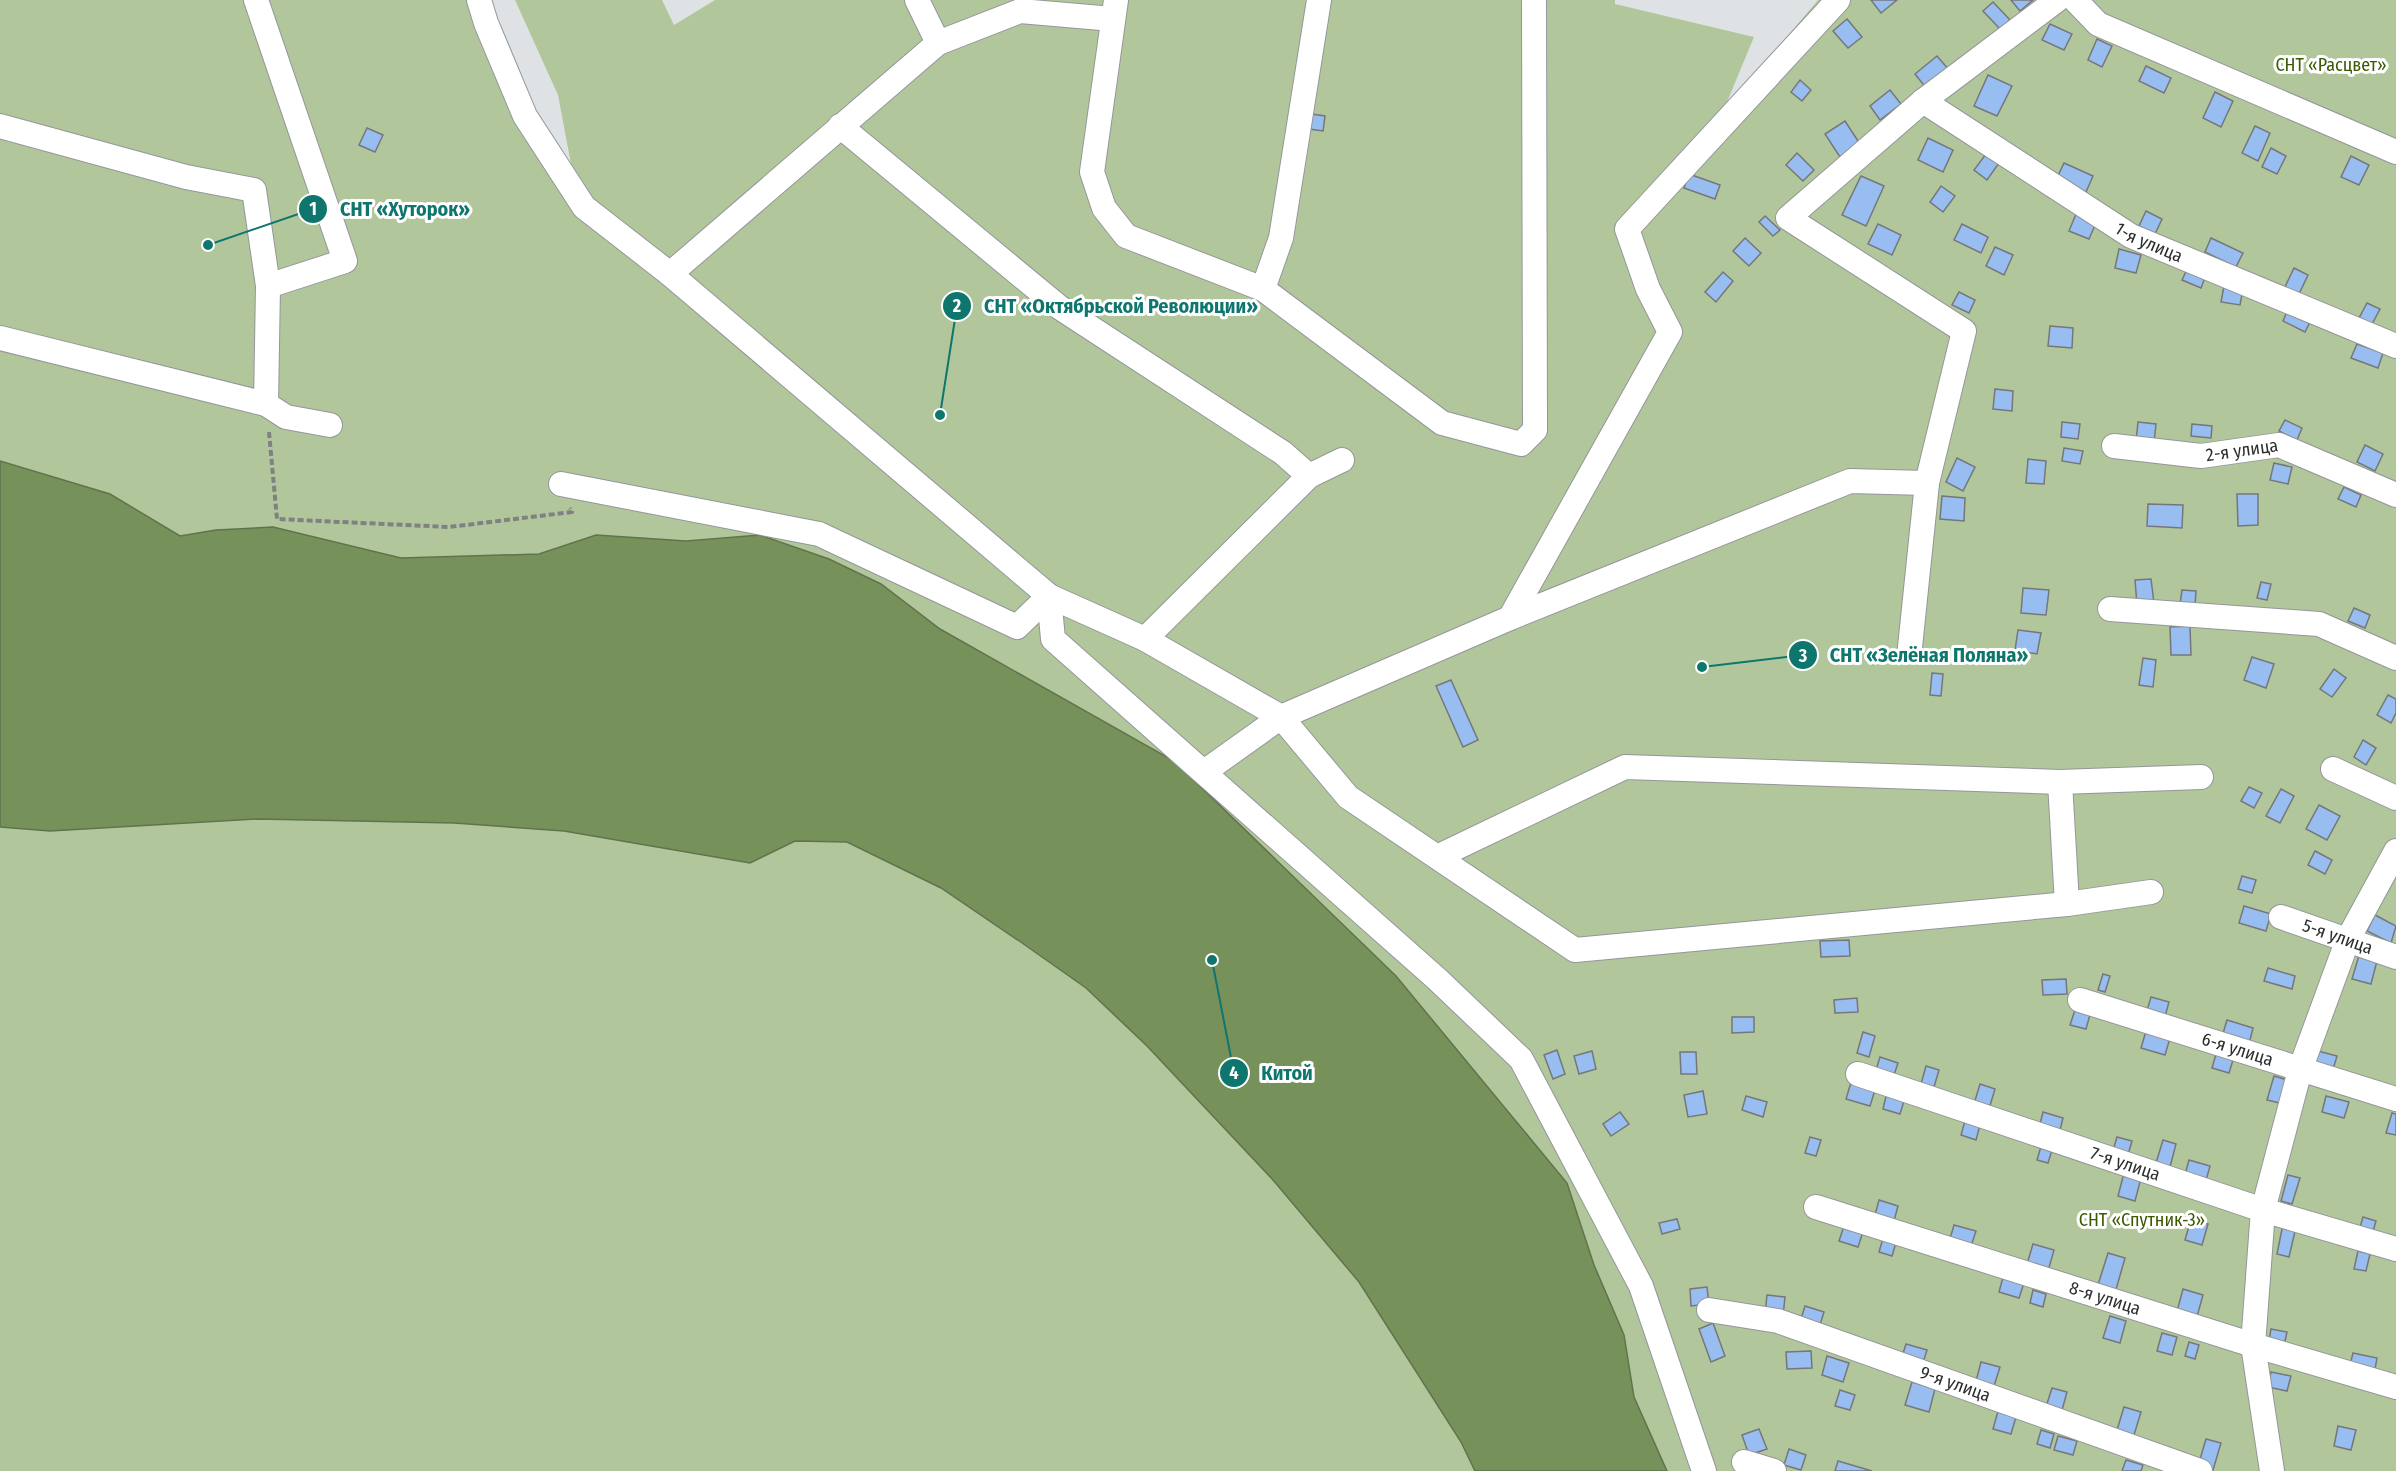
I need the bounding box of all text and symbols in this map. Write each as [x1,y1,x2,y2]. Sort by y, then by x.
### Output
park label: СНТ «Расцвет» [2275,54,2387,76]
callout: СНТ «Хуторок» [298,190,482,228]
text: СНТ «Хуторок» [340,197,470,221]
text: 1 [309,198,317,220]
street label: 1-я улица [2111,218,2186,267]
callout: СНТ «Октябрьской Революции» [942,287,1270,325]
text: СНТ «Октябрьской Революции» [984,294,1258,318]
text: 2 [952,295,961,317]
street label: 2-я улица [2204,434,2280,466]
callout: СНТ «Зелёная Поляна» [1788,636,2041,674]
text: СНТ «Зелёная Поляна» [1830,643,2028,667]
text: 3 [1798,645,1808,667]
street label: 5-я улица [2300,914,2376,959]
street label: 6-я улица [2199,1028,2276,1071]
callout: Китой [1219,1054,1325,1092]
text: Китой [1261,1061,1313,1085]
text: 4 [1229,1062,1239,1084]
street label: 7-я улица [2088,1142,2163,1186]
park label: СНТ «Спутник-3» [2079,1209,2205,1231]
street label: 8-я улица [2066,1277,2144,1320]
street label: 9-я улица [1917,1361,1994,1407]

